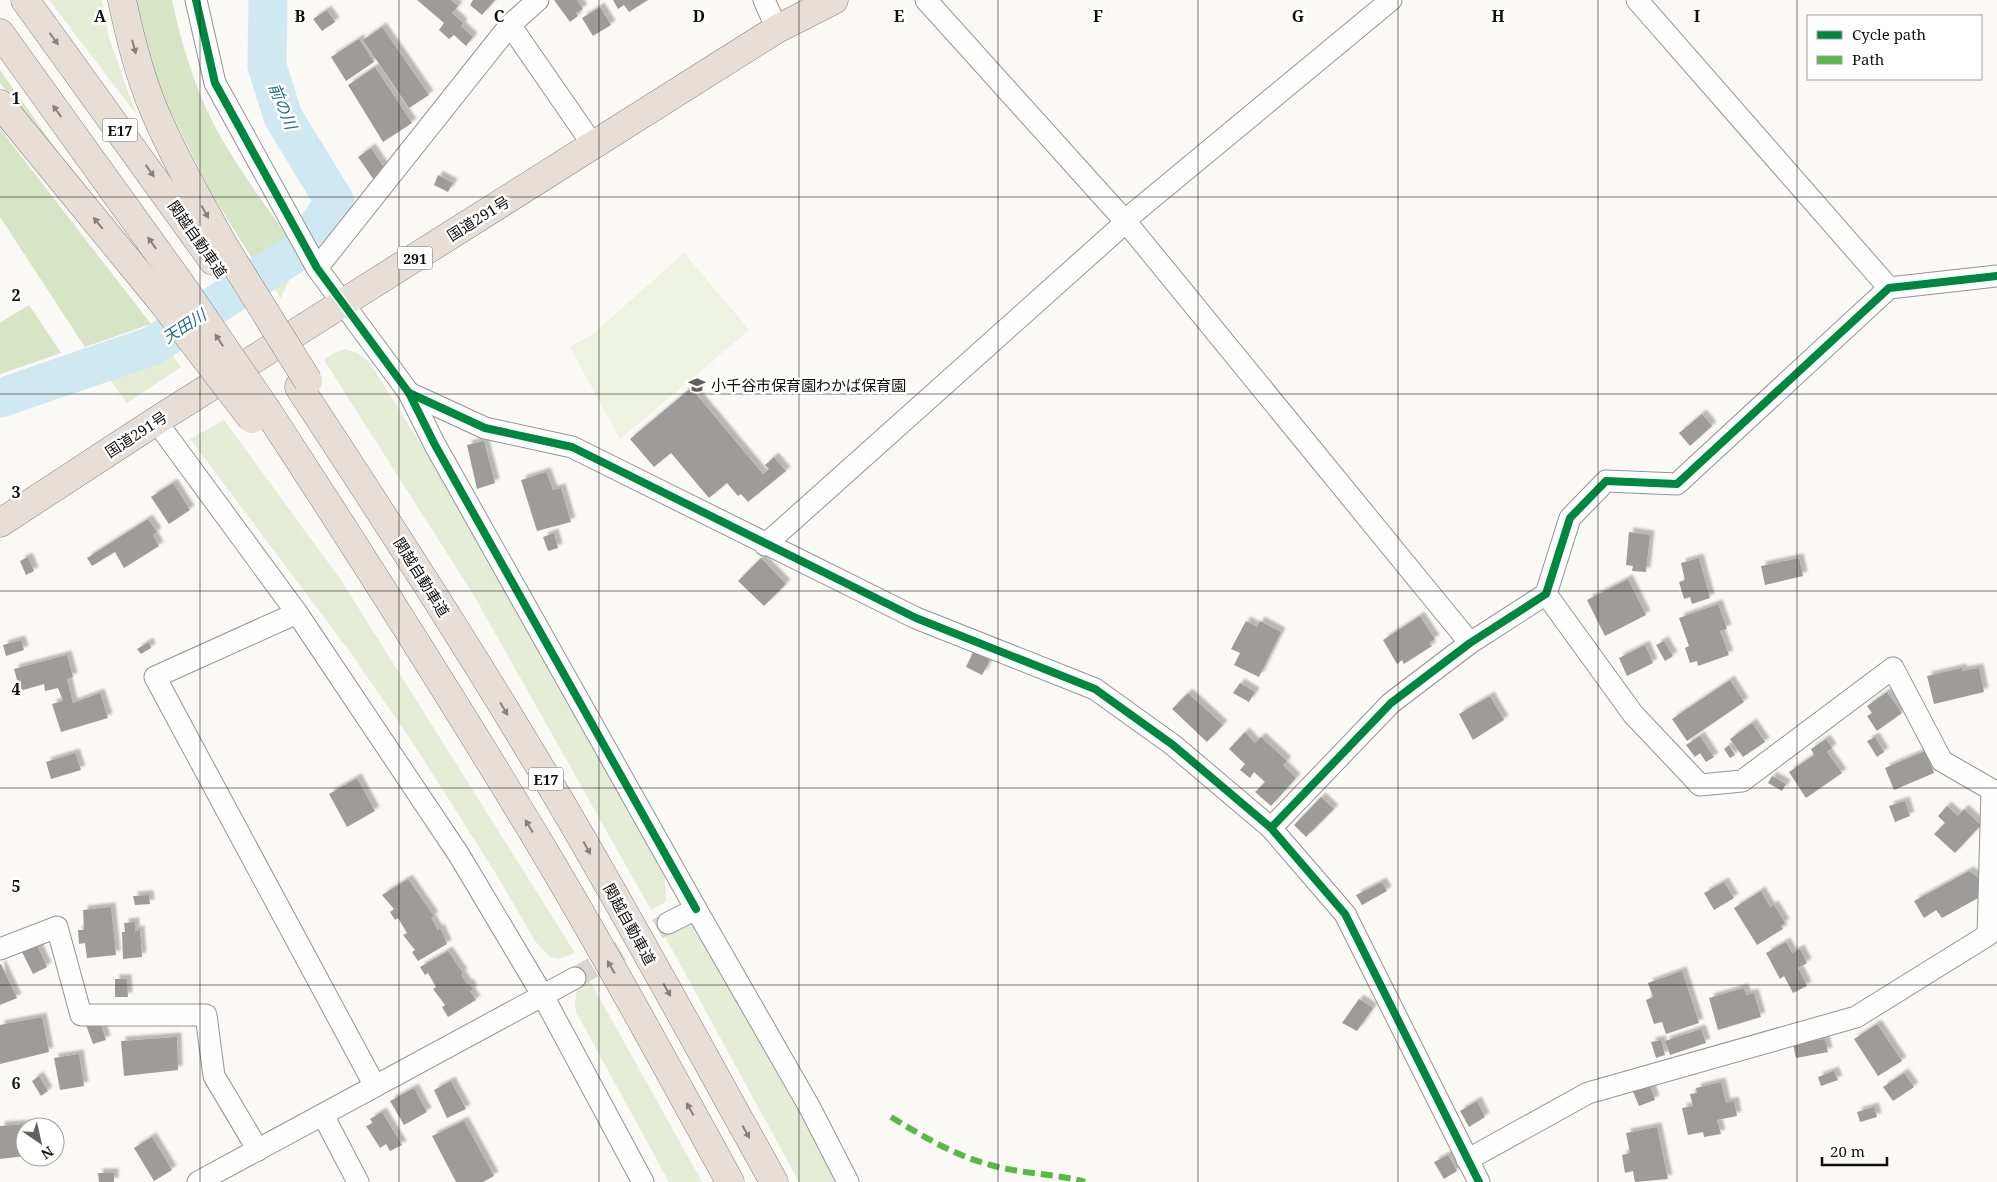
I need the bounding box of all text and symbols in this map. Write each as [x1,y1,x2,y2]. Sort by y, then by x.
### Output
text: A [94,5,107,27]
text: B [295,5,306,27]
text: C [494,5,505,27]
text: D [693,5,705,27]
text: E [894,5,904,27]
text: F [1093,5,1103,27]
text: G [1292,5,1304,27]
text: H [1491,5,1505,27]
text: I [1694,5,1700,27]
legend [1807,15,1982,80]
text: Cycle path [1852,24,1927,44]
one-way arrow [49,32,59,46]
one-way arrow [130,40,138,55]
text: Path [1852,49,1885,69]
water label: 前の川 [264,80,303,134]
text: 1 [11,87,21,109]
one-way arrow [52,104,62,118]
road number: E17 [102,118,138,142]
one-way arrow [145,164,155,177]
street label: 国道291号 [443,191,513,245]
street label: 関越自動車道 [164,196,232,282]
one-way arrow [201,205,209,219]
one-way arrow [92,217,103,230]
one-way arrow [147,236,157,250]
road number: 291 [398,247,432,270]
text: 2 [11,284,21,306]
water label: 天田川 [158,303,212,348]
one-way arrow [214,333,224,347]
school or university icon: 小千谷市保育園わかば保育園 [687,375,707,395]
place label: 小千谷市保育園わかば保育園 [711,375,906,395]
street label: 国道291号 [101,407,171,461]
text: 3 [11,481,21,503]
street label: 関越自動車道 [390,534,454,620]
text: 4 [11,678,21,700]
one-way arrow [500,702,509,715]
road number: E17 [528,768,564,791]
one-way arrow [525,820,534,833]
one-way arrow [583,841,592,855]
text: 5 [11,875,21,897]
street label: 関越自動車道 [599,880,661,968]
one-way arrow [607,959,615,974]
one-way arrow [663,982,671,997]
text: 6 [11,1072,21,1094]
one-way arrow [686,1101,694,1116]
north arrow [15,1117,65,1167]
one-way arrow [742,1124,750,1139]
scale bar [1822,1134,1887,1166]
text: 20 m [1830,1141,1865,1161]
text: N [38,1142,57,1164]

